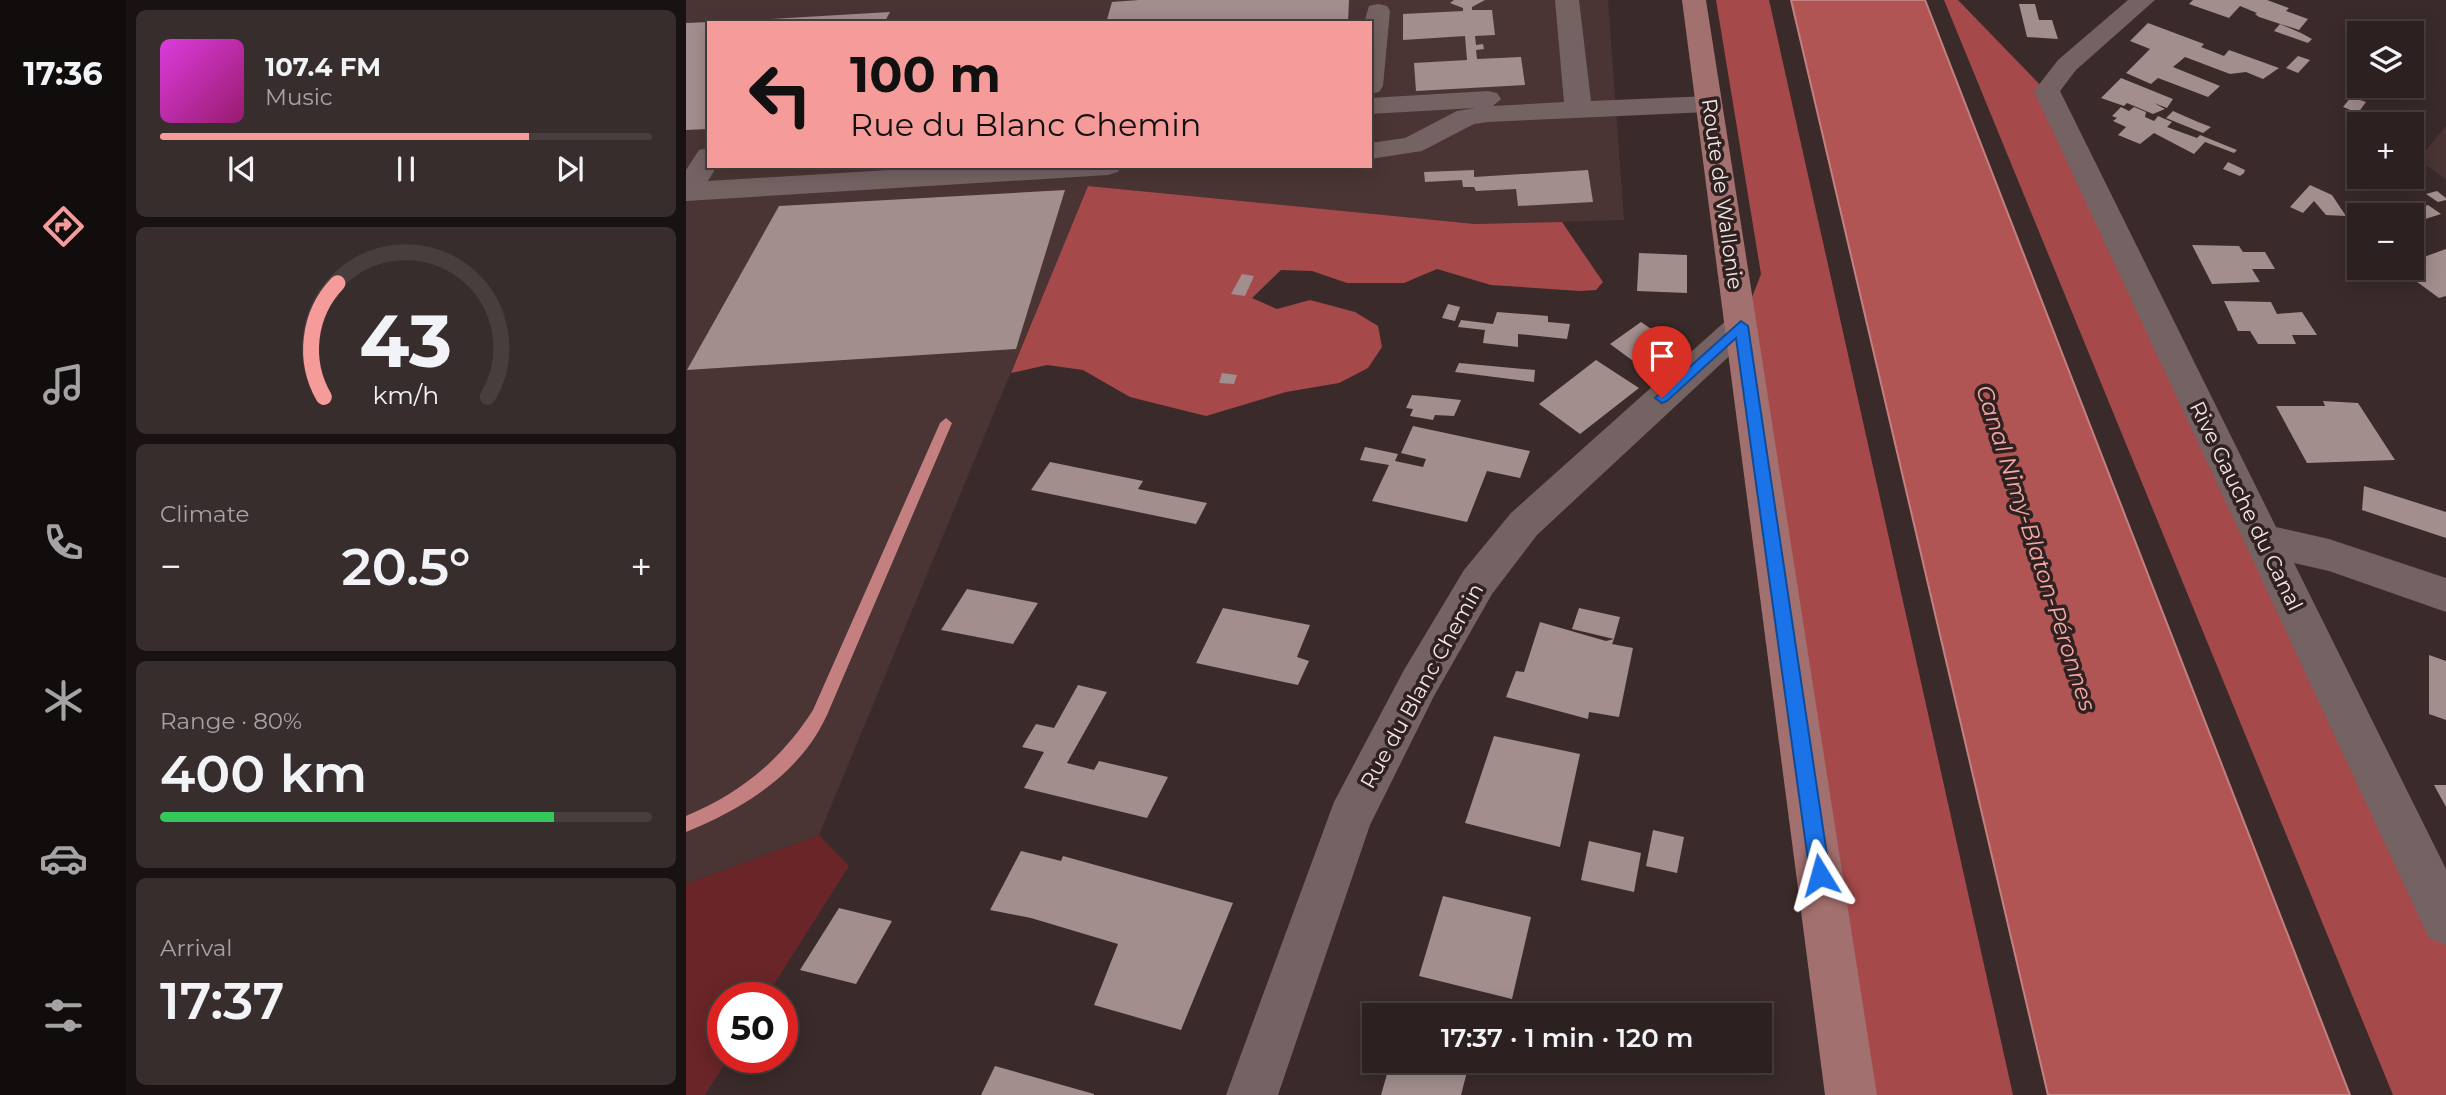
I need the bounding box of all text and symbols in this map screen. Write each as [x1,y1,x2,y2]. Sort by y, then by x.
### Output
map controls [2347,21,2424,280]
button: layers [2347,21,2424,98]
text: 100 m [850,45,1001,104]
icon: left [735,49,826,140]
text: 107.4 FM [265,51,381,83]
text: 17:36 [23,54,103,93]
text: Music [265,83,333,111]
street label: Route de Wallonie [1697,97,1748,291]
text: Rue du Blanc Chemin [850,105,1201,144]
button: + [2347,112,2424,189]
icon: previous [223,150,261,188]
icon: pause [387,150,425,188]
icon: next [551,150,589,188]
icon: directions [39,202,88,251]
button: − [2347,203,2424,280]
text: 43 [360,297,452,385]
pin [1632,326,1692,398]
icon: arrive [1643,337,1681,375]
icon: music [39,360,88,409]
text: km/h [373,379,439,409]
water label: Canal Nimy-Blaton-Péronnes [1970,381,2102,715]
street label: Rive Gauche du Canal [2185,397,2308,615]
text: Climate [160,500,249,528]
icon: phone [39,518,88,567]
text: 20.5° [342,535,470,598]
text: − [160,543,182,590]
text: + [630,543,652,590]
street label: Rue du Blanc Chemin [1355,579,1488,793]
icon: climate [39,676,88,725]
text: Range · 80% [160,707,302,735]
text: 400 km [160,742,367,805]
icon: car [39,834,88,883]
position arrow [1783,838,1857,912]
text: Arrival [160,934,233,962]
text: 17:37 [160,969,284,1032]
speed limit sign: 50 [707,982,798,1073]
icon: filters [39,991,88,1040]
text: 17:37 · 1 min · 120 m [1441,1022,1693,1054]

